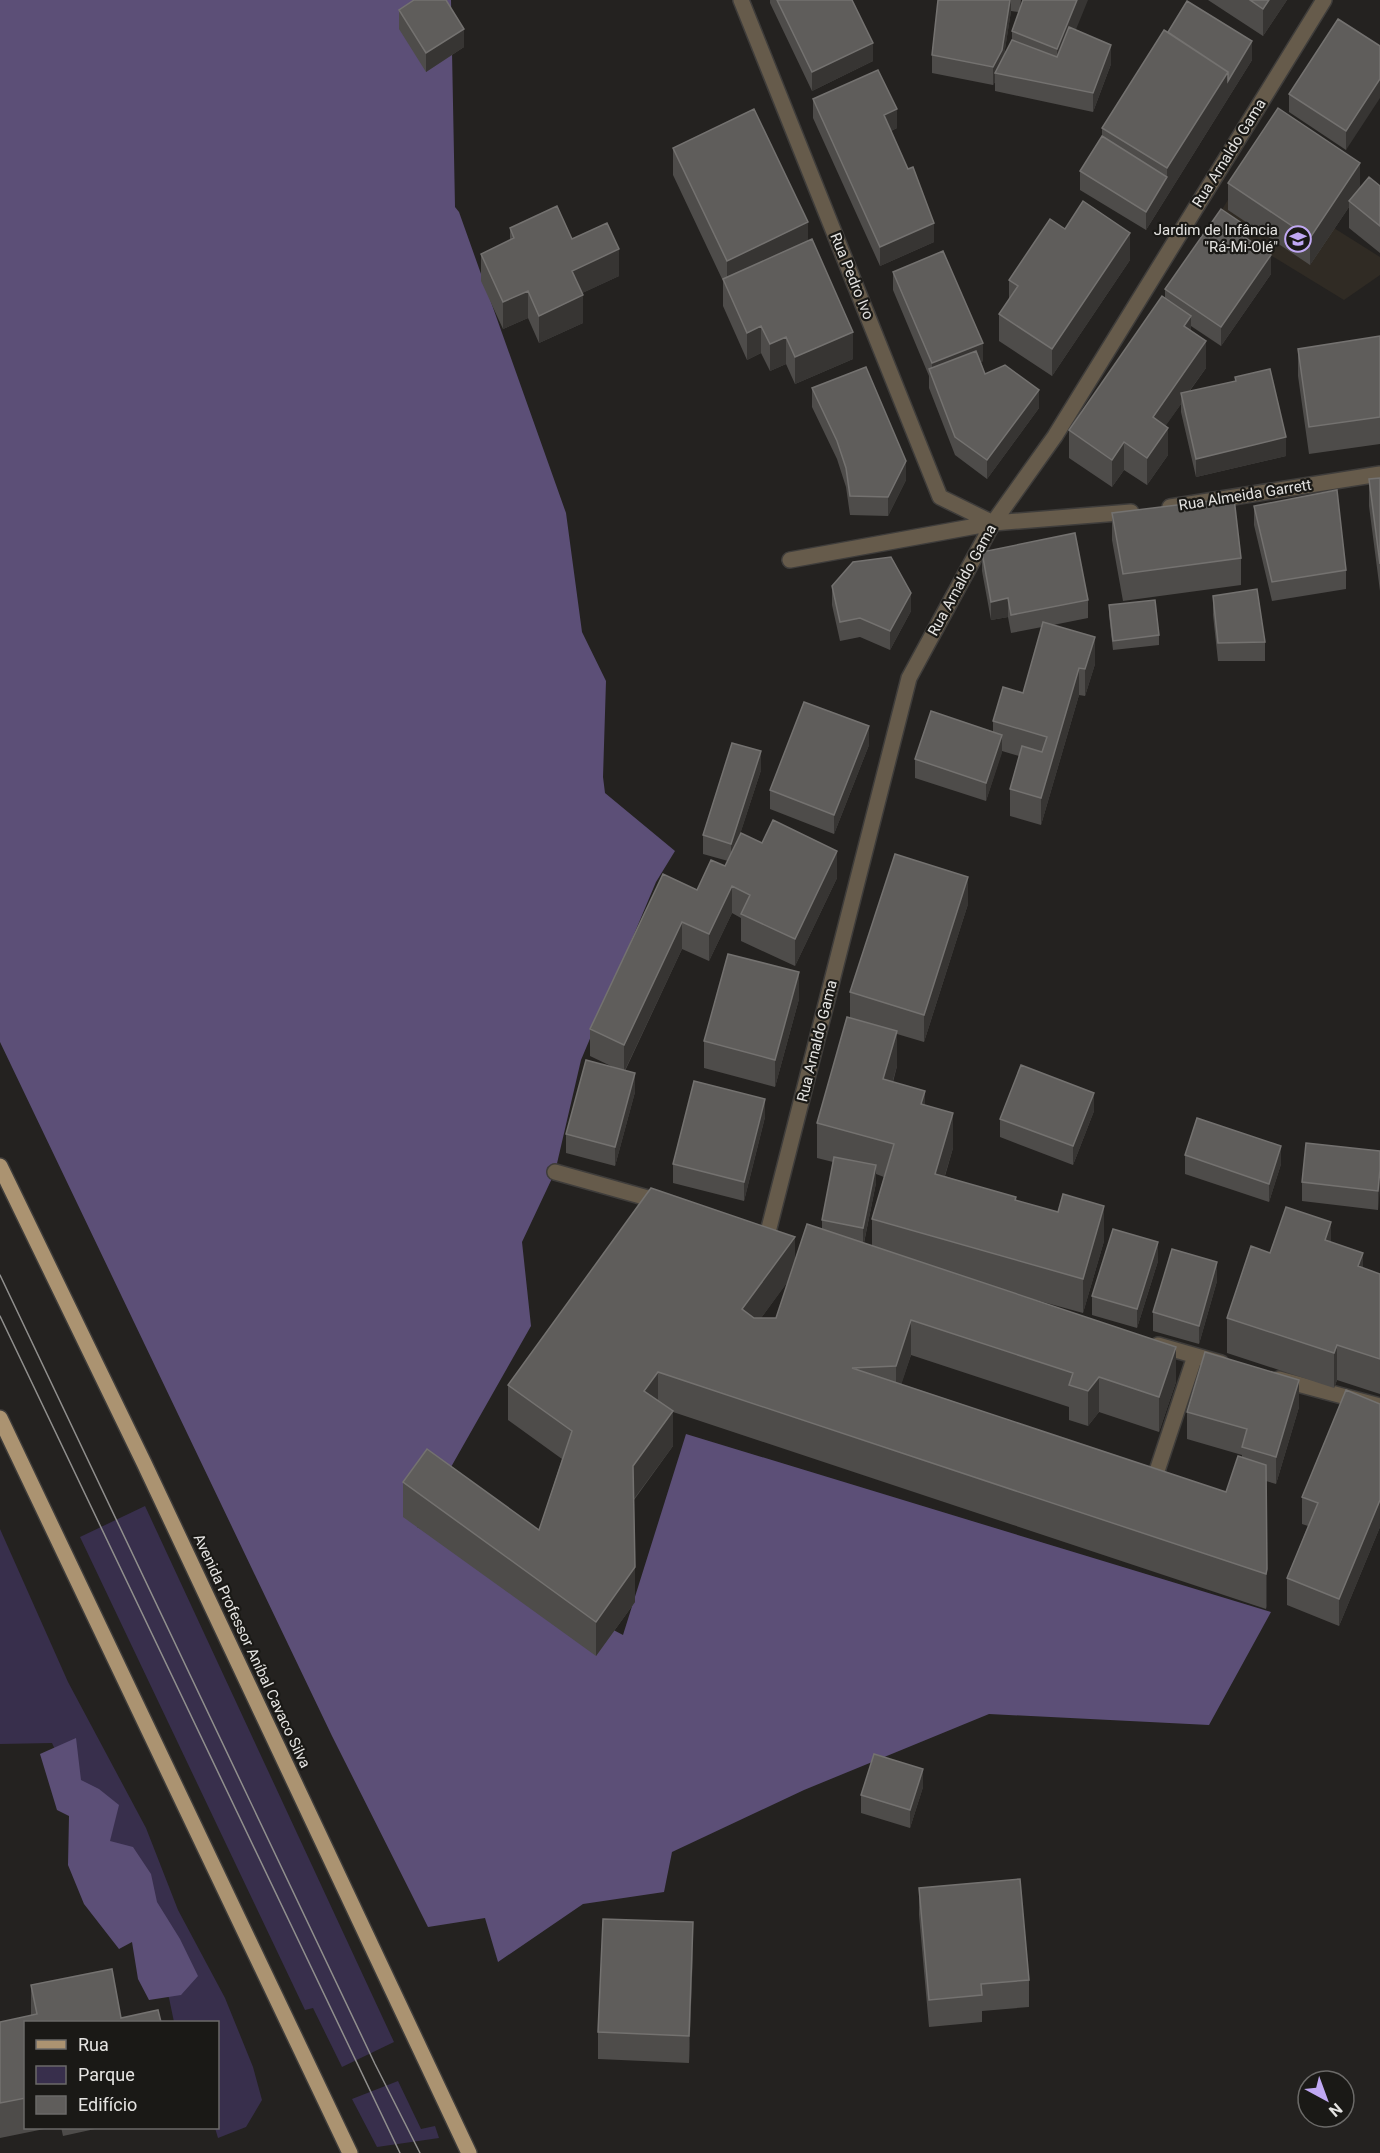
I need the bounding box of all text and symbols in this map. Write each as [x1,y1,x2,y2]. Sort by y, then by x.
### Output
street label: Rua Arnaldo Gama [1188,95,1270,211]
place label: Jardim de Infância "Rá-Mi-Olé" [1154,221,1278,256]
school or university icon: Jardim de Infância "Rá-Mi-Olé" [1283,224,1313,254]
street label: Rua Pedro Ivo [826,230,878,322]
street label: Rua Almeida Garrett [1177,476,1313,514]
street label: Rua Arnaldo Gama [924,521,1000,639]
street label: Rua Arnaldo Gama [793,978,841,1104]
street label: Avenida Professor Aníbal Cavaco Silva [190,1531,314,1771]
legend [24,2021,219,2129]
text: Rua [78,2034,109,2055]
text: Parque [78,2064,135,2085]
north arrow [1296,2069,1356,2129]
text: Edifício [78,2094,137,2115]
text: N [1325,2099,1346,2121]

